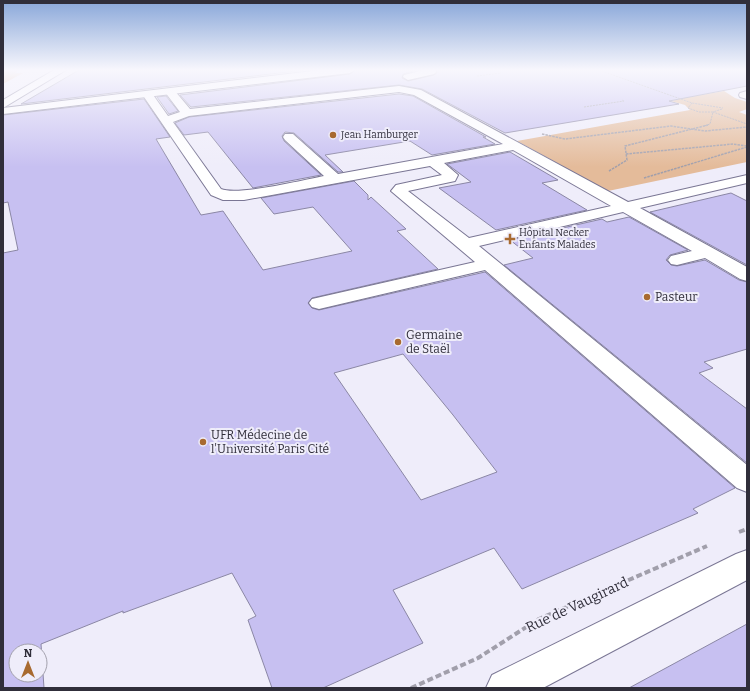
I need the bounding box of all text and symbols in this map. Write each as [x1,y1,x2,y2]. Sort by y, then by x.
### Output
place label: Jean Hamburger [340,129,418,141]
marker: Jean Hamburger [328,130,338,140]
place label: Hôpital Necker Enfants Malades [519,226,596,251]
marker: Hôpital Necker Enfants Malades [504,233,516,245]
place label: Pasteur [655,290,698,304]
marker: Pasteur [642,292,652,302]
place label: Germaine de Staël [406,328,462,356]
marker: Germaine de Staël [393,337,403,347]
place label: UFR Médecine de l'Université Paris Cité [211,428,329,456]
marker: UFR Médecine de l'Université Paris Cité [198,437,208,447]
street label: Rue de Vaugirard [523,574,631,636]
north arrow [8,643,48,683]
text: N [24,647,33,660]

